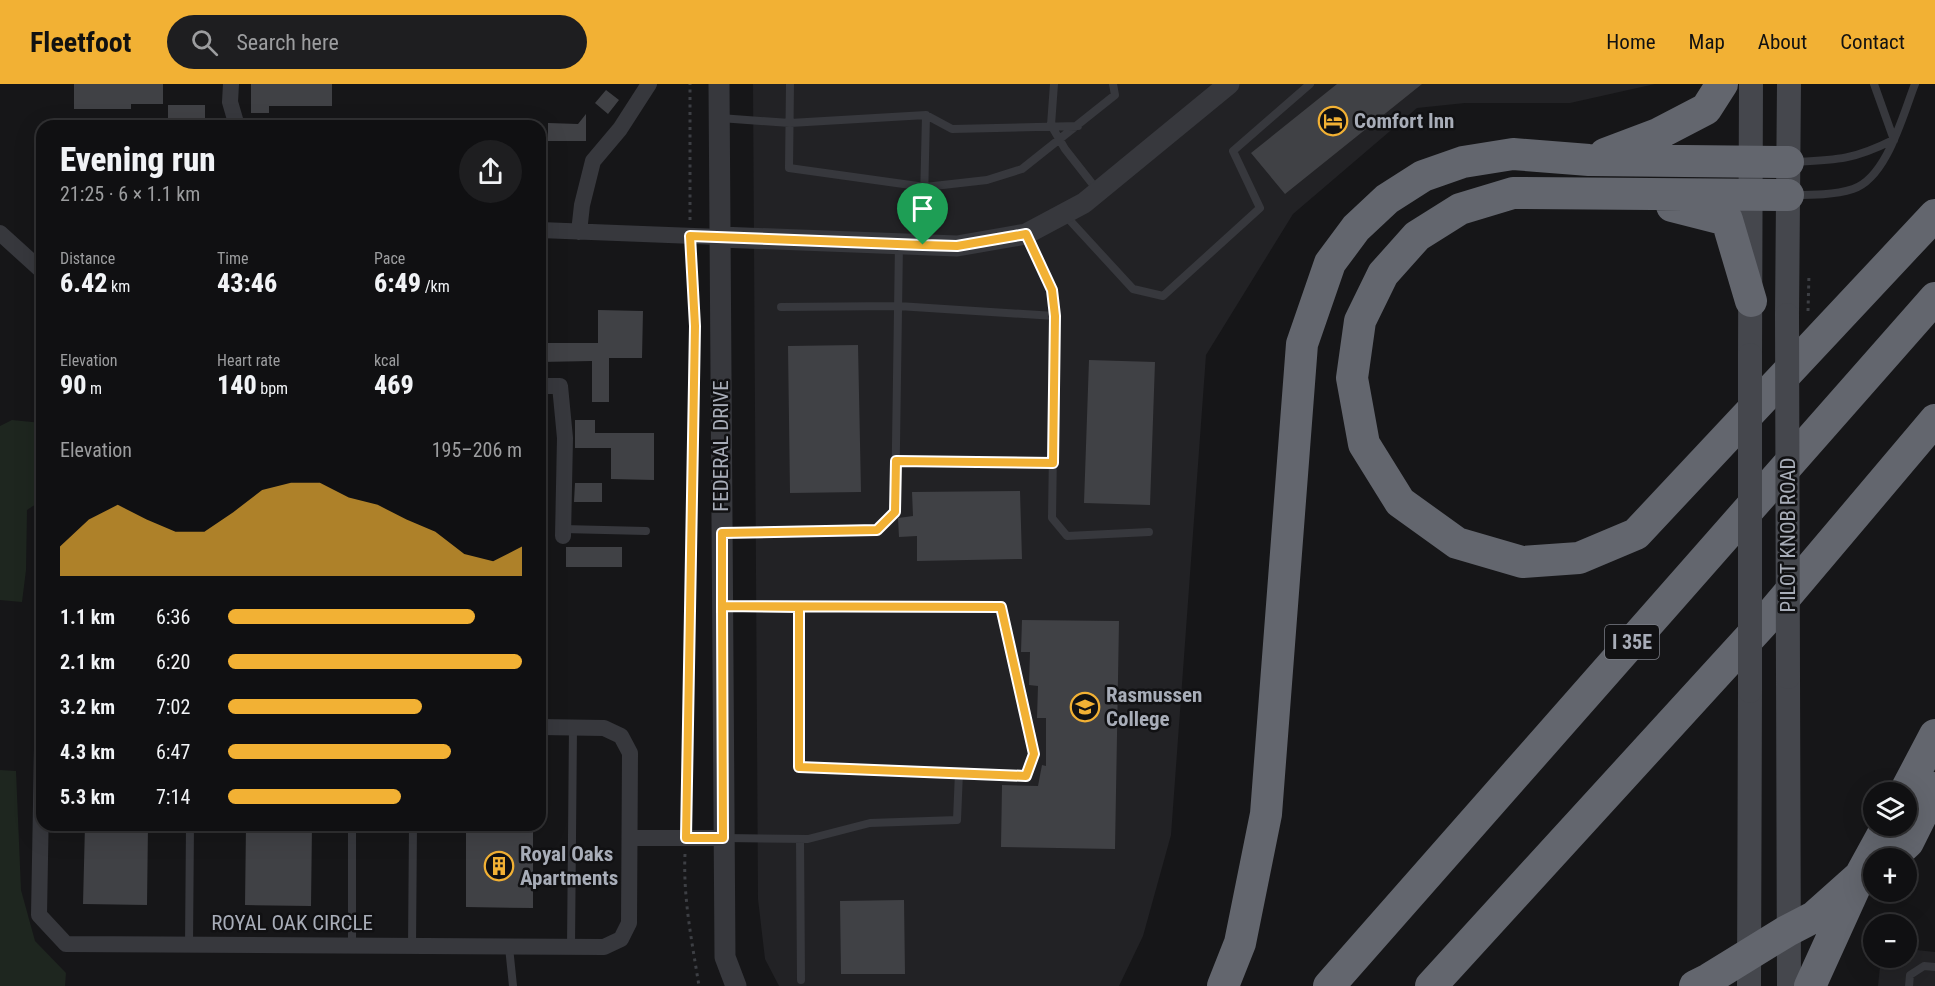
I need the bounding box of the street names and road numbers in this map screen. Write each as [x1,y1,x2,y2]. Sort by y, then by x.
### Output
street label: FEDERAL DRIVE [709,380,733,512]
street label: PILOT KNOB ROAD [1776,458,1800,612]
road number: I 35E [1605,625,1659,659]
street label: ROYAL OAK CIRCLE [211,911,373,935]

